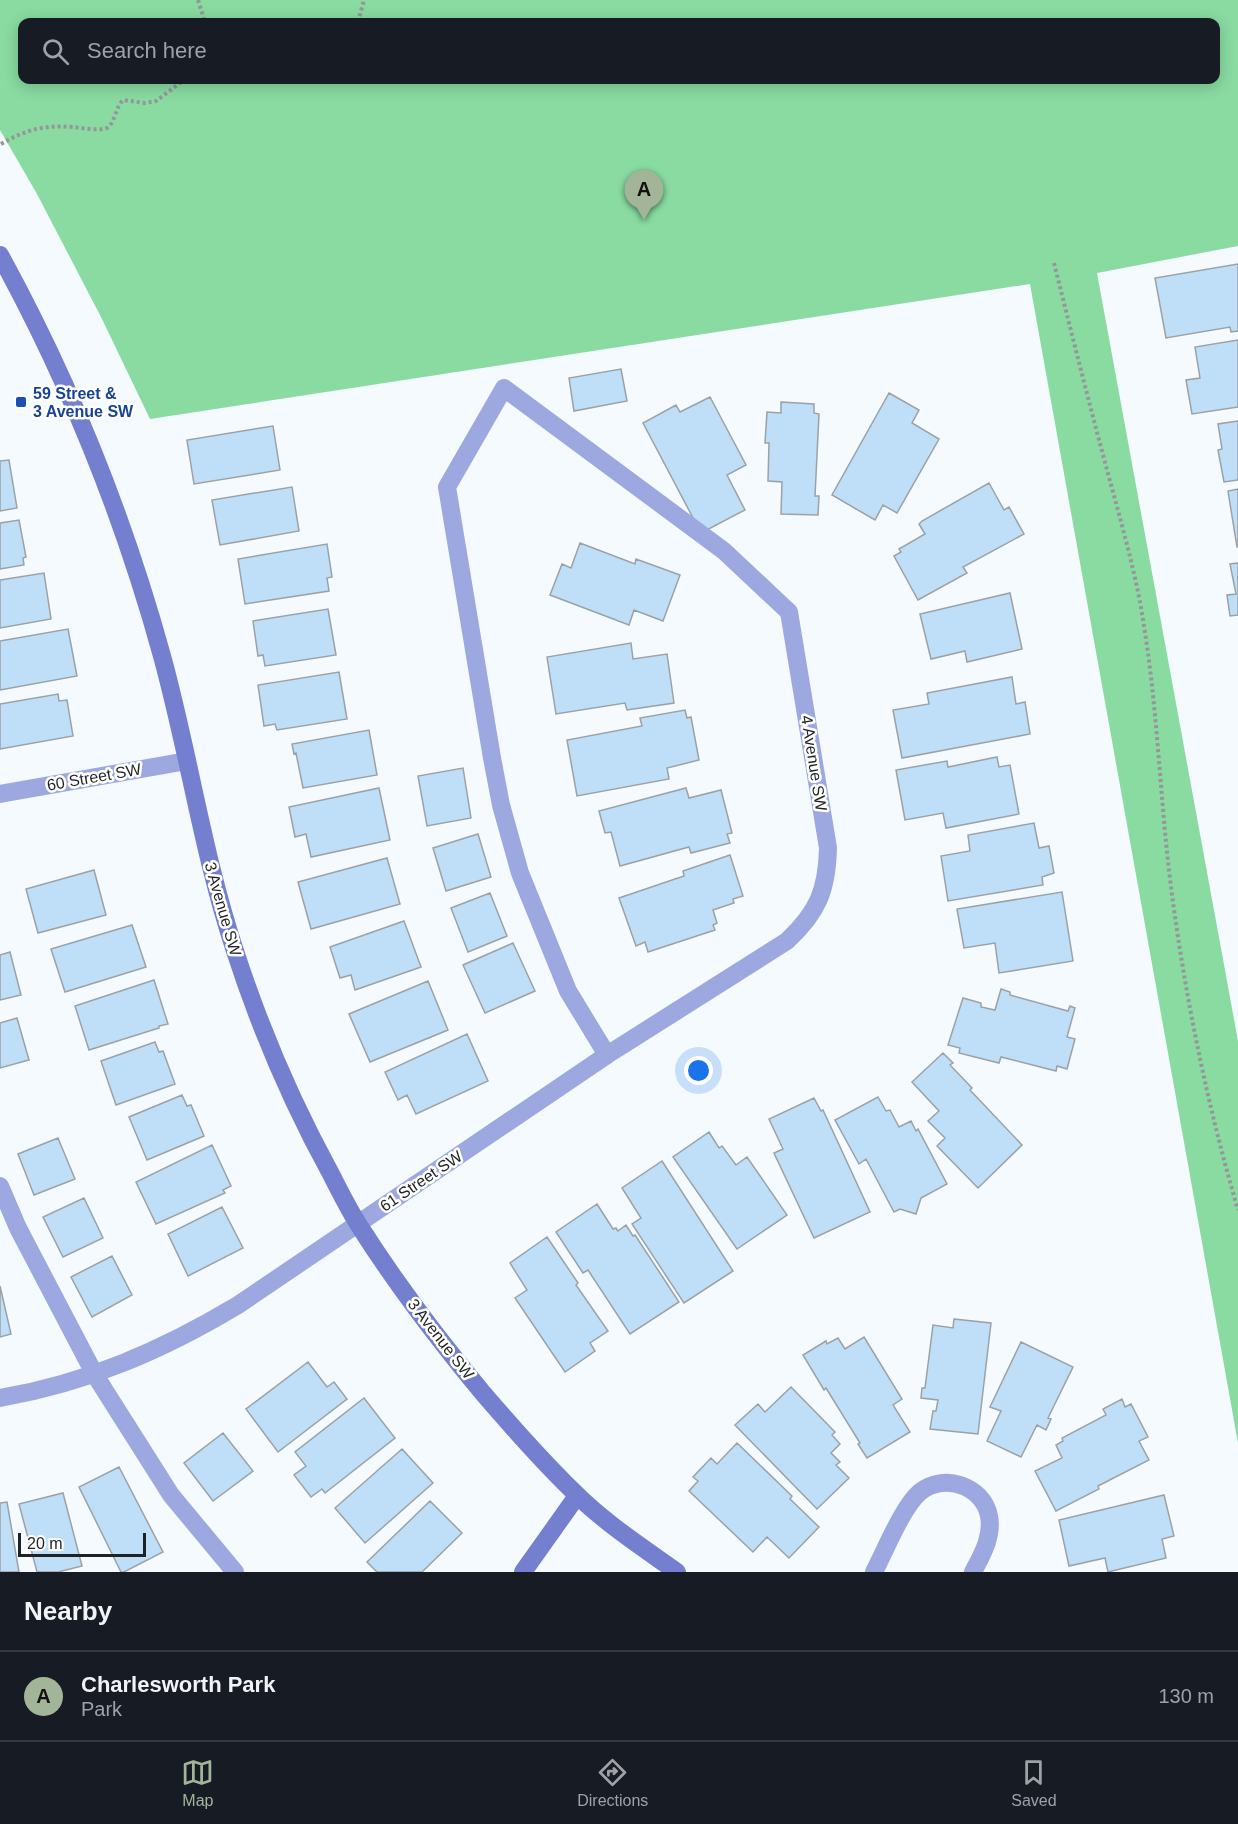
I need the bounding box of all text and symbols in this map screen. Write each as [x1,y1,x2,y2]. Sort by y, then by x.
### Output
search box [18,18,1220,84]
icon: search [39,35,72,68]
text: Search here [87,38,207,63]
pin: A [624,170,664,220]
place label: 59 Street & 3 Avenue SW [33,385,134,420]
marker: 59 Street & 3 Avenue SW [14,395,28,409]
street label: 4 Avenue SW [798,714,830,813]
street label: 60 Street SW [46,760,143,794]
street label: 3 Avenue SW [202,860,245,959]
your location [684,1056,713,1085]
street label: 61 Street SW [377,1147,466,1215]
street label: 3 Avenue SW [405,1296,478,1383]
scale bar [18,1530,146,1558]
text: 20 m [27,1535,63,1552]
text: Nearby [24,1596,112,1626]
text: Charlesworth Park [81,1672,275,1697]
text: A [36,1685,51,1707]
text: 130 m [1158,1685,1214,1707]
text: Park [81,1698,122,1720]
tab: Map [181,1756,214,1810]
tab: Directions [577,1756,648,1810]
tab: Saved [1011,1756,1057,1810]

